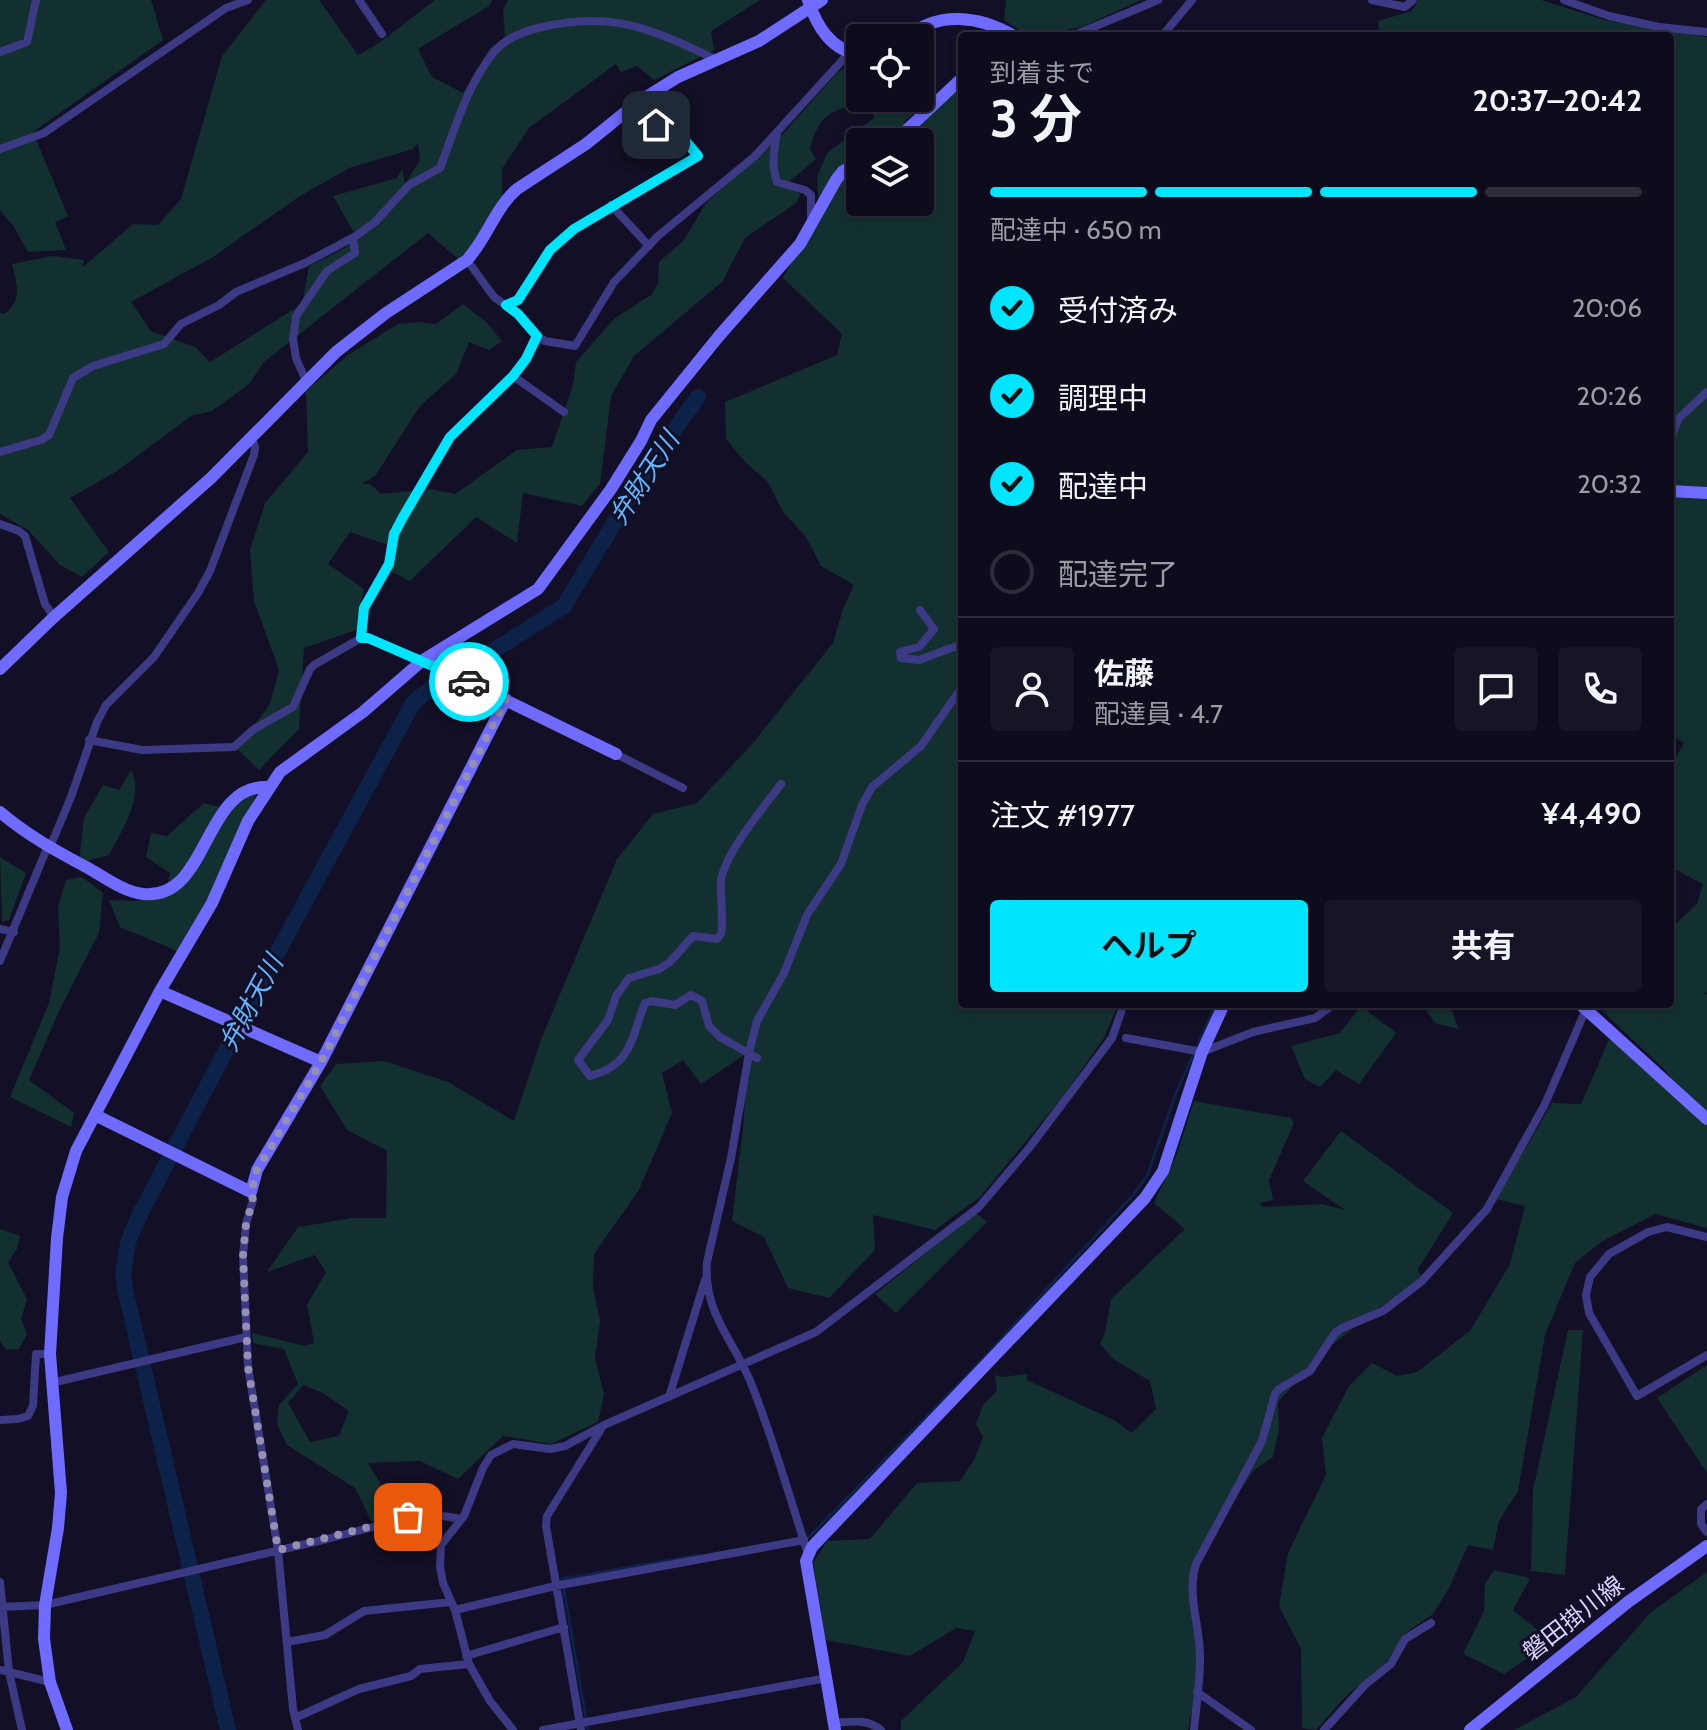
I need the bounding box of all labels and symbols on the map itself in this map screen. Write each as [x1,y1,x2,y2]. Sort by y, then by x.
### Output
pin [622,91,690,159]
water label: 弁財天川 [602,423,687,530]
courier [429,642,509,722]
water label: 弁財天川 [212,947,291,1056]
pin [374,1483,442,1551]
street label: 磐田掛川線 [1517,1570,1629,1666]

